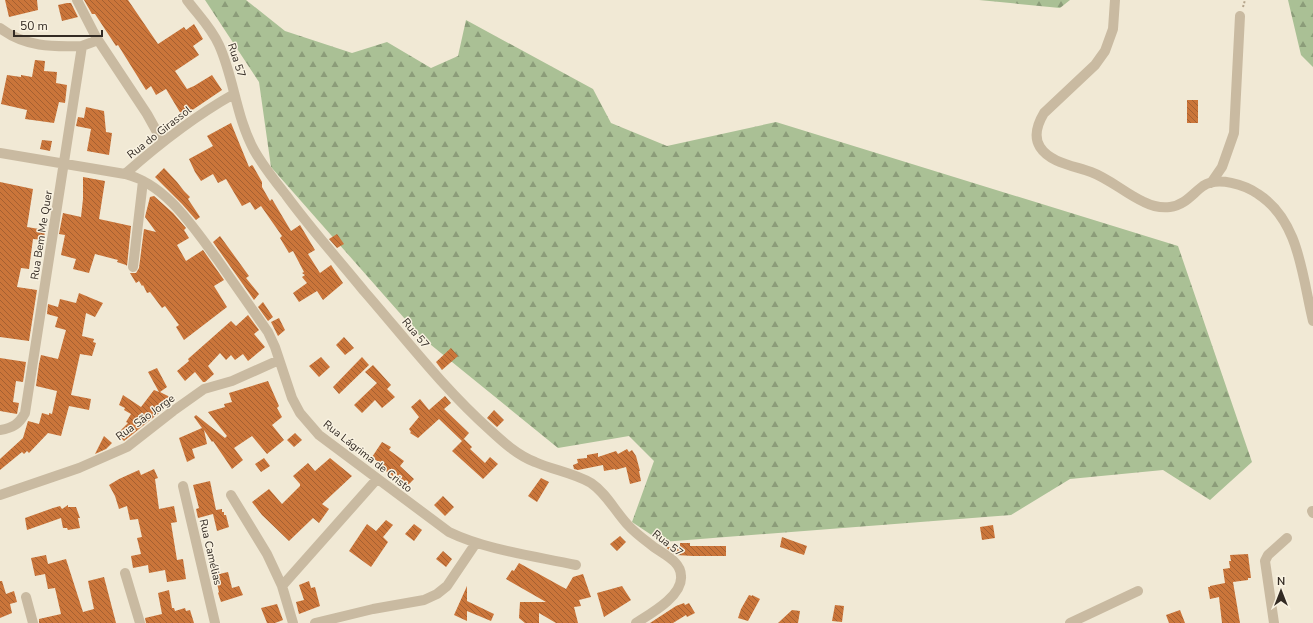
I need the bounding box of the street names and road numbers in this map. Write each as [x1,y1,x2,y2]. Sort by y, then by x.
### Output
street label: Rua 57 [224,41,249,79]
street label: Rua do Girassol [124,102,195,162]
street label: Rua Bem Me Quer [27,189,56,281]
street label: Rua 57 [398,315,433,352]
street label: Rua São Jorge [113,391,178,444]
street label: Rua Lágrima de Cristo [320,417,415,496]
street label: Rua Camélias [196,518,225,587]
street label: Rua 57 [649,527,686,560]

